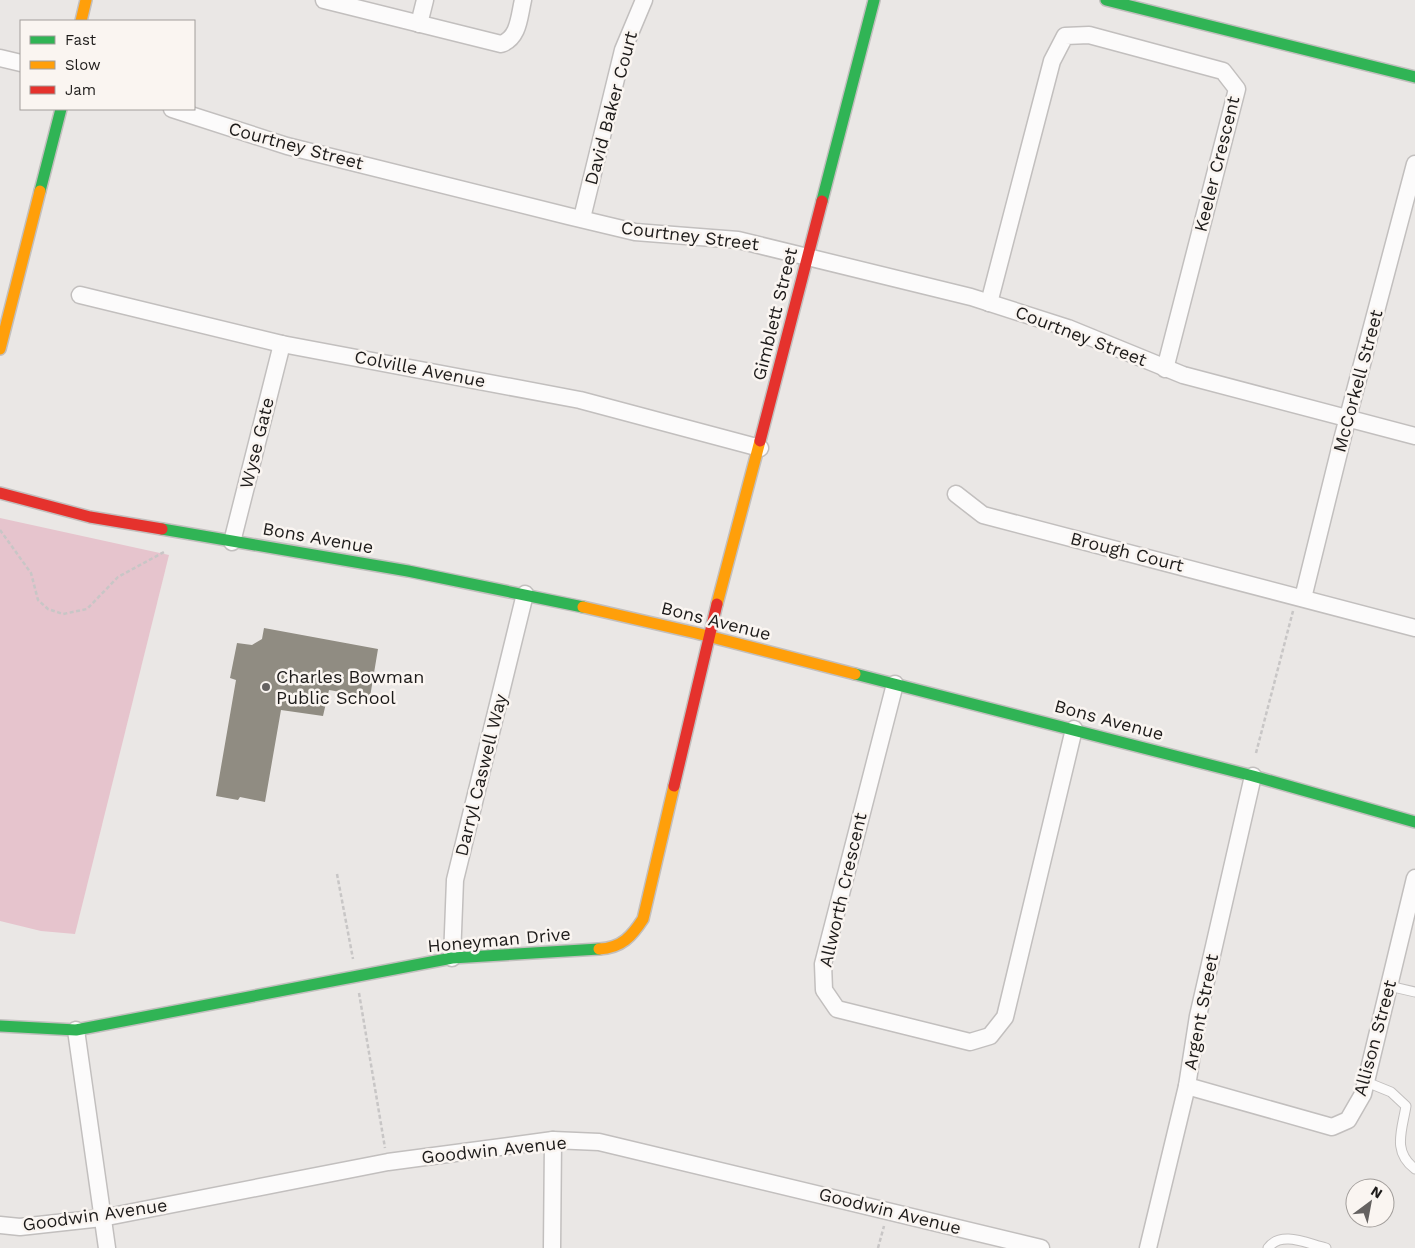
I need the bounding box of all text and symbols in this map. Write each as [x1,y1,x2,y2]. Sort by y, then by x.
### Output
legend [20,20,195,110]
street label: David Baker Court [580,28,641,187]
text: Fast [65,31,97,49]
text: Slow [65,56,101,74]
text: Jam [65,81,96,99]
street label: Keeler Crescent [1190,93,1244,234]
street label: Courtney Street [226,117,366,174]
street label: Courtney Street [620,217,761,254]
street label: Gimblett Street [748,245,801,382]
street label: Courtney Street [1013,301,1150,370]
street label: McCorkell Street [1328,307,1387,454]
street label: Colville Avenue [353,346,487,391]
street label: Wyse Gate [235,395,278,491]
street label: Bons Avenue [261,517,375,558]
street label: Brough Court [1068,527,1186,576]
street label: Bons Avenue [659,597,773,644]
place label: Charles Bowman Public School [276,666,424,708]
marker: Charles Bowman Public School [260,681,272,693]
street label: Darryl Caswell Way [450,691,511,858]
street label: Bons Avenue [1052,695,1166,744]
street label: Allworth Crescent [815,810,871,969]
street label: Honeyman Drive [426,923,571,956]
street label: Argent Street [1179,952,1222,1072]
street label: Allison Street [1349,977,1400,1098]
street label: Goodwin Avenue [420,1131,568,1168]
north arrow [1345,1178,1395,1228]
text: N [1368,1182,1386,1202]
street label: Goodwin Avenue [817,1183,963,1238]
street label: Goodwin Avenue [21,1194,169,1235]

